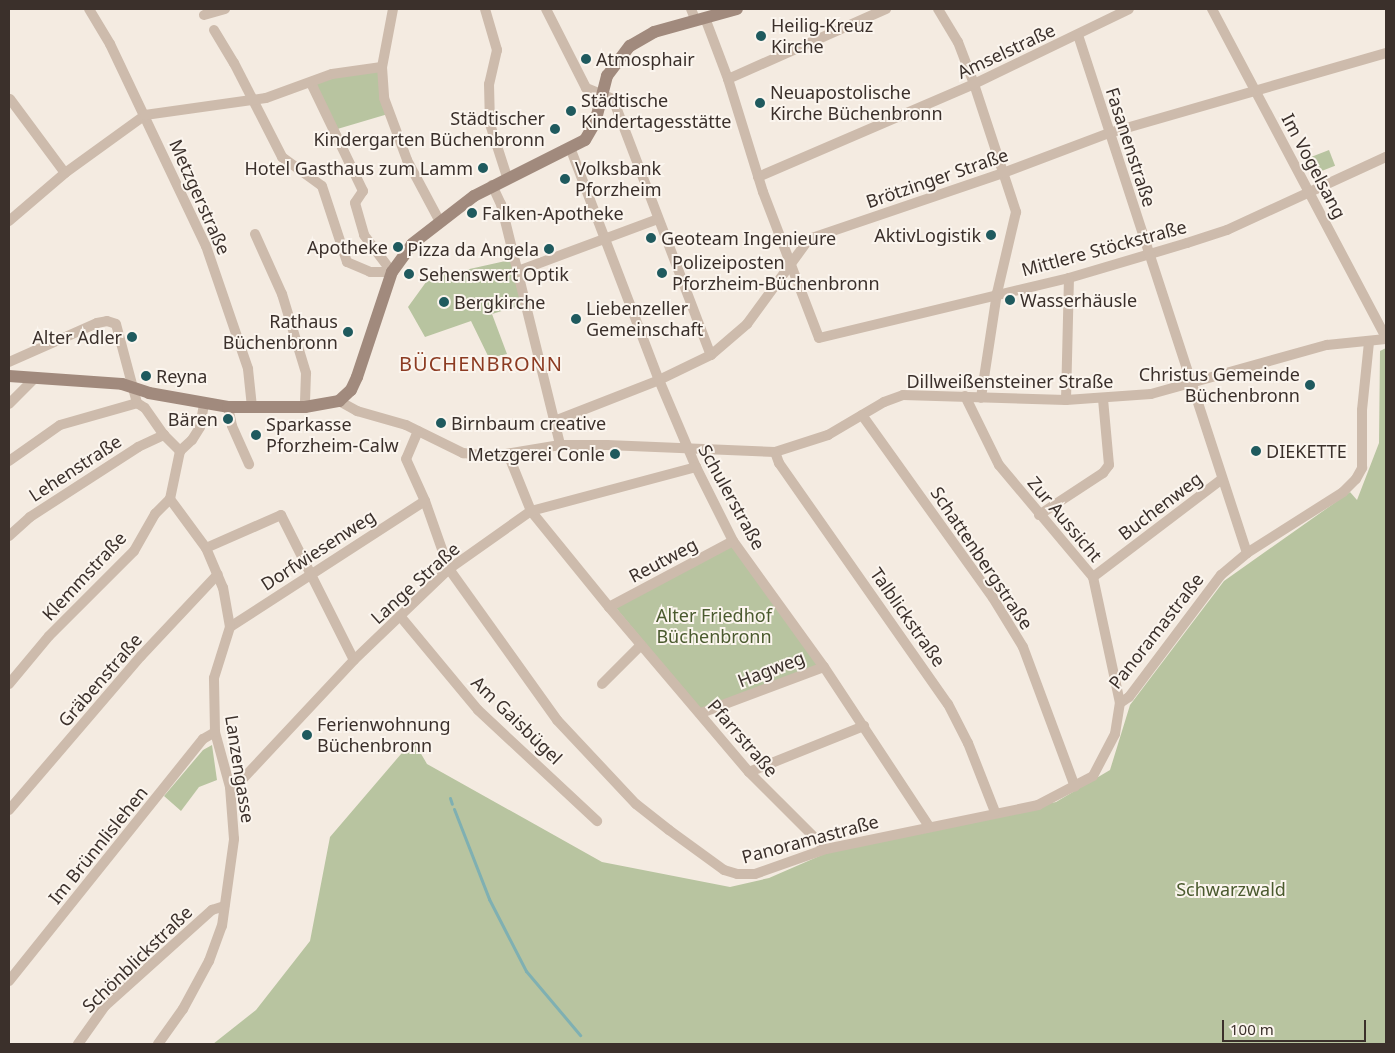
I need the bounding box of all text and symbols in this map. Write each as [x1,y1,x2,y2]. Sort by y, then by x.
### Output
place label: Heilig-Kreuz Kirche [771,15,873,58]
street label: Amselstraße [954,19,1058,83]
marker: Heilig-Kreuz Kirche [755,30,767,42]
place label: Atmosphair [596,48,695,70]
marker: Atmosphair [580,53,592,65]
place label: Neuapostolische Kirche Büchenbronn [770,82,943,125]
street label: Fasanenstraße [1102,85,1160,209]
place label: Städtische Kindertagesstätte [581,90,731,132]
marker: Neuapostolische Kirche Büchenbronn [754,97,766,109]
marker: Städtische Kindertagesstätte [565,105,577,117]
place label: Städtischer Kindergarten Büchenbronn [313,108,545,150]
street label: Im Vogelsang [1277,110,1351,222]
marker: Städtischer Kindergarten Büchenbronn [549,123,561,135]
street label: Metzgerstraße [165,136,235,258]
street label: Brötzinger Straße [863,144,1011,212]
place label: Hotel Gasthaus zum Lamm [245,157,473,179]
place label: Volksbank Pforzheim [575,158,662,200]
marker: Hotel Gasthaus zum Lamm [477,162,489,174]
marker: Volksbank Pforzheim [559,173,571,185]
place label: Falken-Apotheke [482,202,624,224]
marker: Falken-Apotheke [466,207,478,219]
street label: Mittlere Stöckstraße [1019,216,1189,280]
place label: AktivLogistik [874,224,981,246]
place label: Geoteam Ingenieure [661,227,836,249]
marker: AktivLogistik [985,229,997,241]
marker: Geoteam Ingenieure [645,232,657,244]
place label: Apotheke [307,236,388,258]
place label: Pizza da Angela [407,238,539,260]
marker: Apotheke [392,241,404,253]
marker: Pizza da Angela [543,243,555,255]
place label: Polizeiposten Pforzheim-Büchenbronn [672,252,880,294]
place label: Sehenswert Optik [419,263,569,285]
marker: Polizeiposten Pforzheim-Büchenbronn [656,267,668,279]
marker: Sehenswert Optik [403,268,415,280]
place label: Wasserhäusle [1020,289,1137,311]
place label: Bergkirche [454,291,545,313]
marker: Wasserhäusle [1004,294,1016,306]
marker: Bergkirche [438,296,450,308]
place label: Liebenzeller Gemeinschaft [586,298,703,340]
place label: Rathaus Büchenbronn [223,311,338,354]
marker: Liebenzeller Gemeinschaft [570,313,582,325]
place label: Alter Adler [32,326,122,348]
marker: Rathaus Büchenbronn [342,326,354,338]
marker: Alter Adler [126,331,138,343]
district label: BÜCHENBRONN [398,351,564,375]
place label: Christus Gemeinde Büchenbronn [1139,364,1300,406]
place label: Reyna [156,365,207,387]
marker: Reyna [140,370,152,382]
street label: Dillweißensteiner Straße [906,370,1114,392]
marker: Christus Gemeinde Büchenbronn [1304,379,1316,391]
place label: Bären [168,408,218,430]
place label: Birnbaum creative [451,412,606,434]
marker: Bären [222,413,234,425]
place label: Sparkasse Pforzheim-Calw [266,414,399,456]
marker: Birnbaum creative [435,417,447,429]
marker: Sparkasse Pforzheim-Calw [250,429,262,441]
street label: Lehenstraße [25,430,125,506]
place label: DIEKETTE [1266,440,1347,462]
street label: Schulerstraße [694,441,770,553]
place label: Metzgerei Conle [468,443,605,465]
marker: DIEKETTE [1250,445,1262,457]
marker: Metzgerei Conle [609,448,621,460]
street label: Buchenweg [1114,468,1206,544]
street label: Zur Aussicht [1023,472,1107,566]
street label: Schattenbergstraße [926,483,1038,633]
street label: Dorfwiesenweg [257,505,379,595]
street label: Klemmstraße [37,527,131,625]
street label: Reutweg [625,533,701,587]
street label: Lange Straße [366,538,464,628]
street label: Talblickstraße [866,563,950,671]
street label: Panoramastraße [1104,569,1208,693]
park label: Alter Friedhof Büchenbronn [656,605,772,648]
street label: Gräbenstraße [54,629,146,731]
street label: Hagweg [735,646,807,692]
street label: Am Gaisbügel [467,671,567,769]
street label: Pfarrstraße [703,695,783,781]
street label: Lanzengasse [221,714,259,824]
place label: Ferienwohnung Büchenbronn [317,714,450,756]
marker: Ferienwohnung Büchenbronn [301,729,313,741]
street label: Im Brünnlislehen [44,782,152,908]
street label: Panoramastraße [739,810,881,868]
park label: Schwarzwald [1176,878,1286,900]
street label: Schönblickstraße [78,901,196,1017]
scale bar [1225,1010,1369,1042]
text: 100 m [1230,1019,1274,1039]

